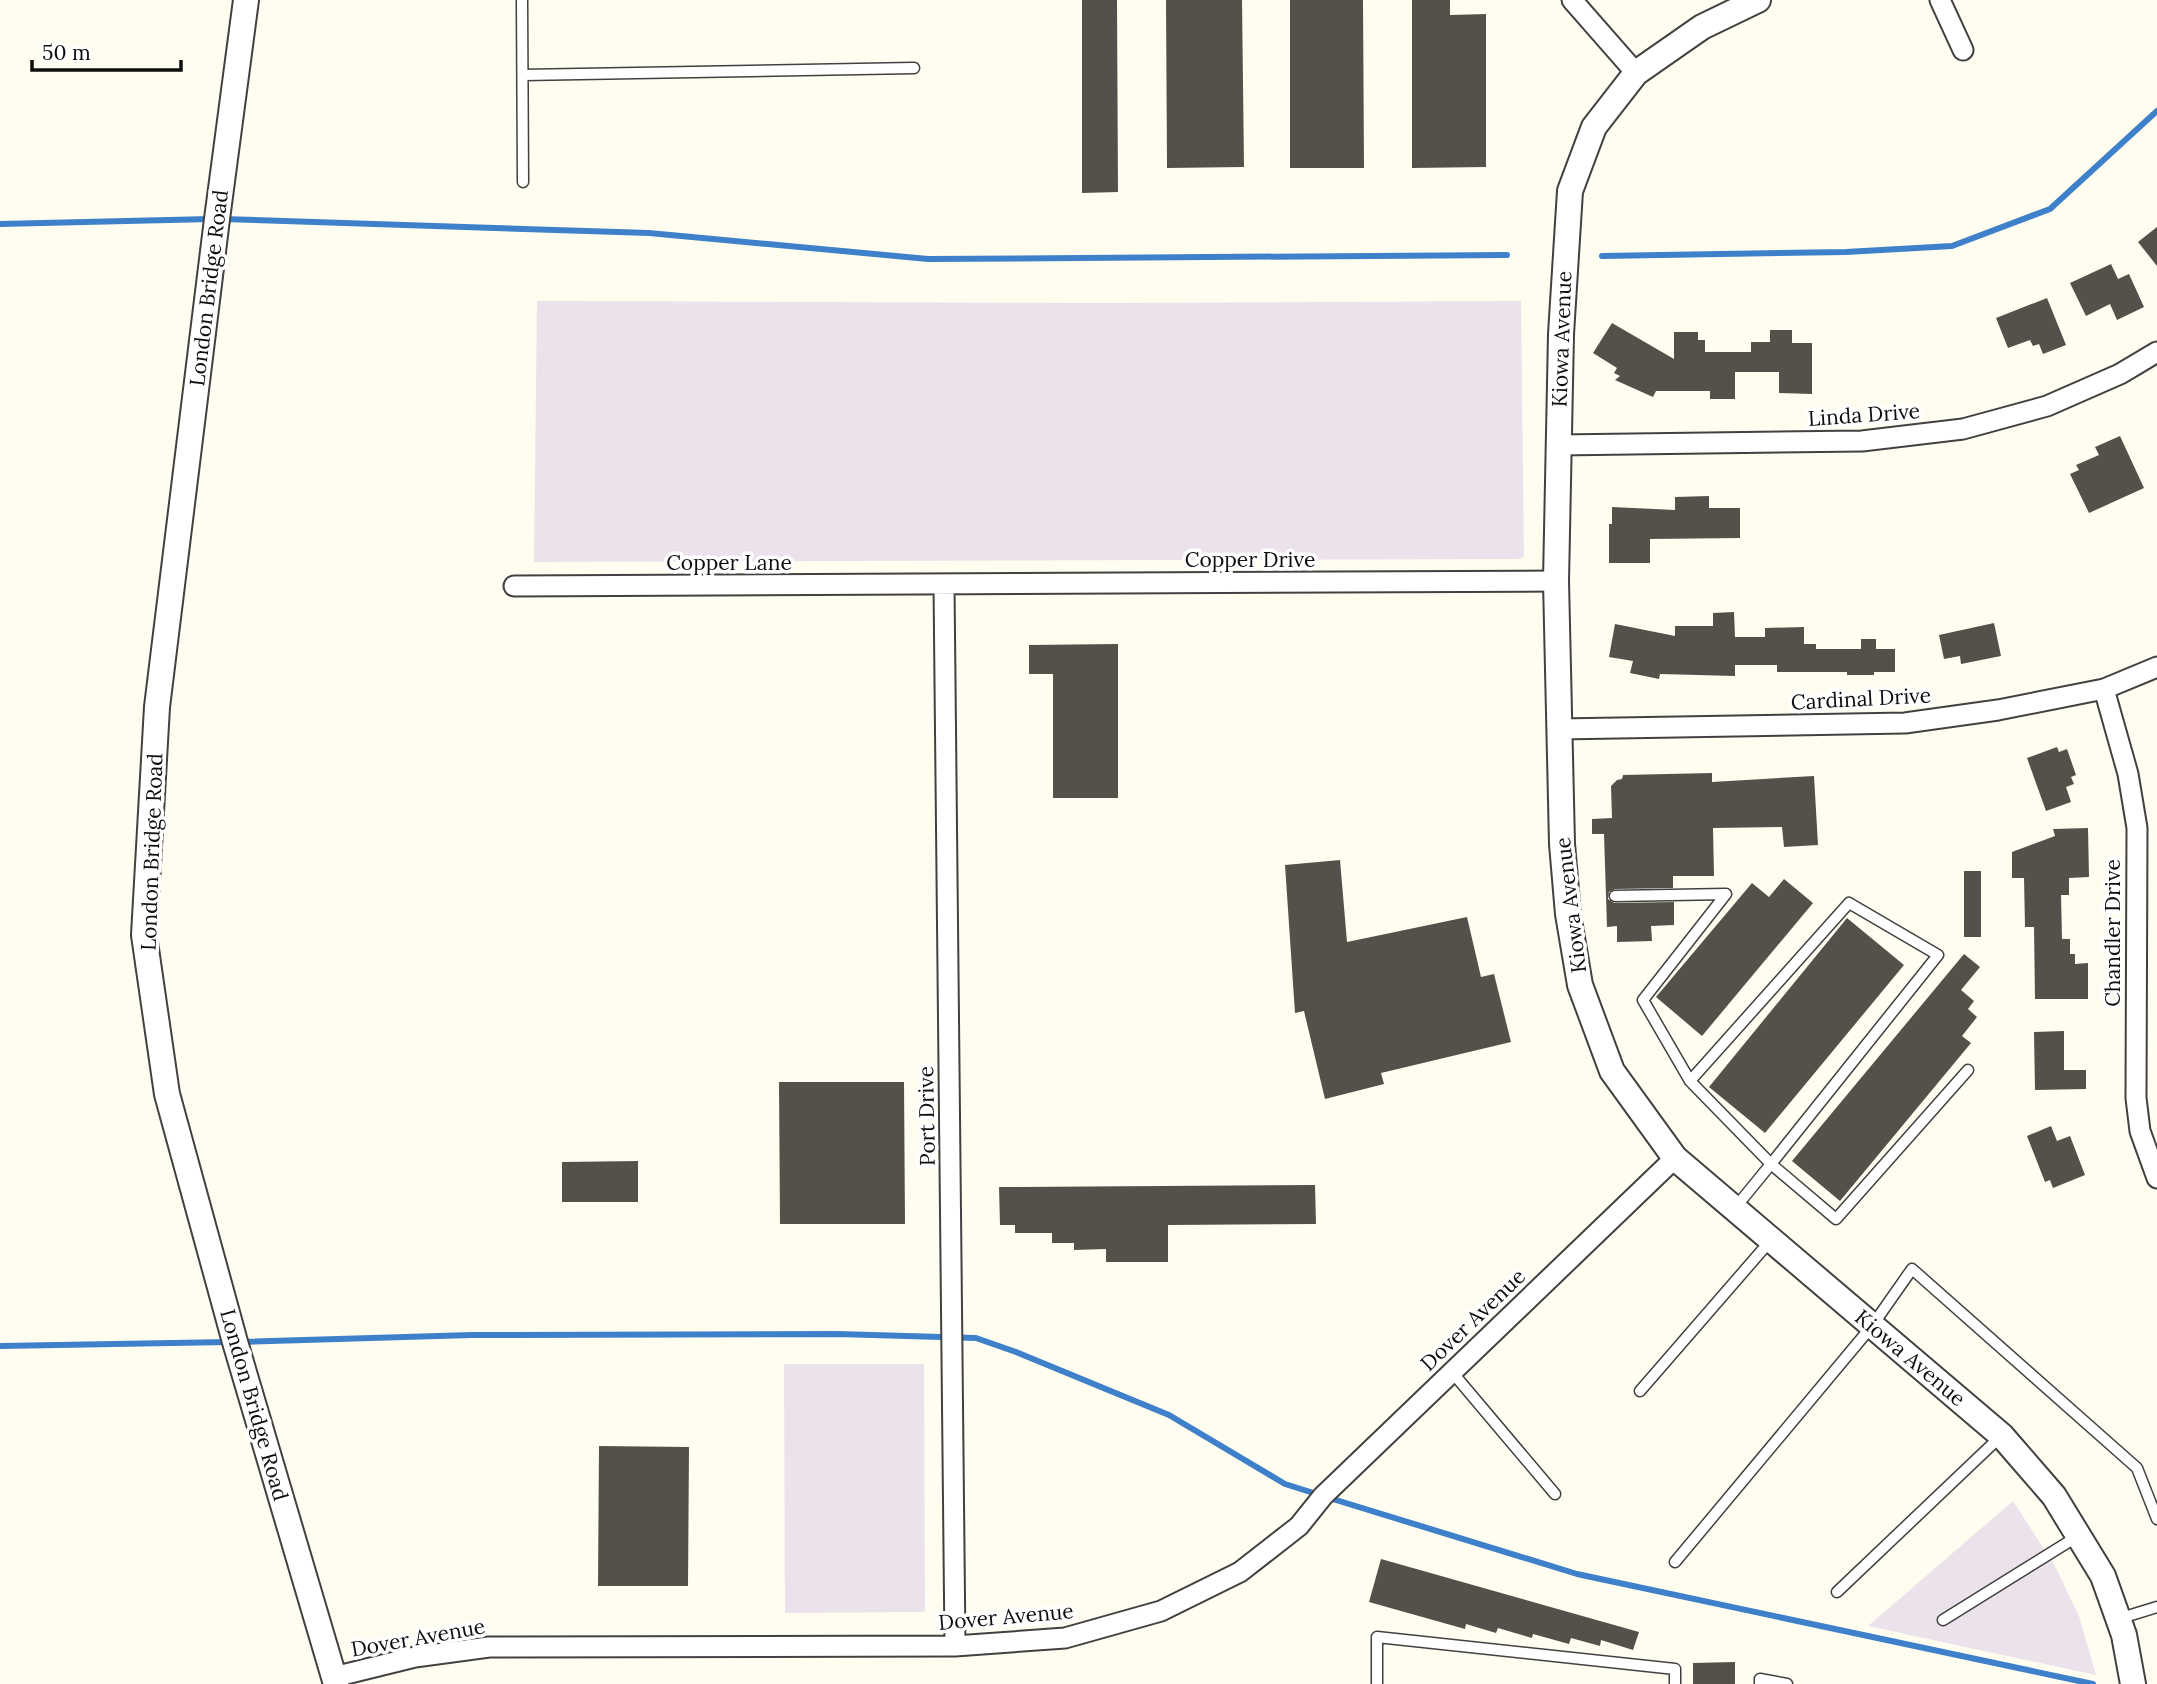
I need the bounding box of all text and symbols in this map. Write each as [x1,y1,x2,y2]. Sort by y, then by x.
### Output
scale bar [32,28,180,72]
text: 50 m [42,39,91,66]
street label: London Bridge Road [183,188,234,388]
street label: Kiowa Avenue [1546,270,1577,408]
street label: Linda Drive [1807,397,1921,432]
street label: Copper Drive [1185,546,1315,573]
street label: Copper Lane [666,549,792,576]
street label: Cardinal Drive [1790,681,1932,716]
street label: London Bridge Road [135,753,168,951]
street label: Kiowa Avenue [1549,836,1592,974]
street label: Chandler Drive [2099,859,2126,1007]
street label: Port Drive [912,1066,941,1166]
street label: Dover Avenue [1415,1263,1531,1376]
street label: Kiowa Avenue [1849,1303,1971,1412]
street label: London Bridge Road [214,1306,295,1504]
street label: Dover Avenue [937,1597,1075,1636]
street label: Dover Avenue [349,1612,487,1663]

